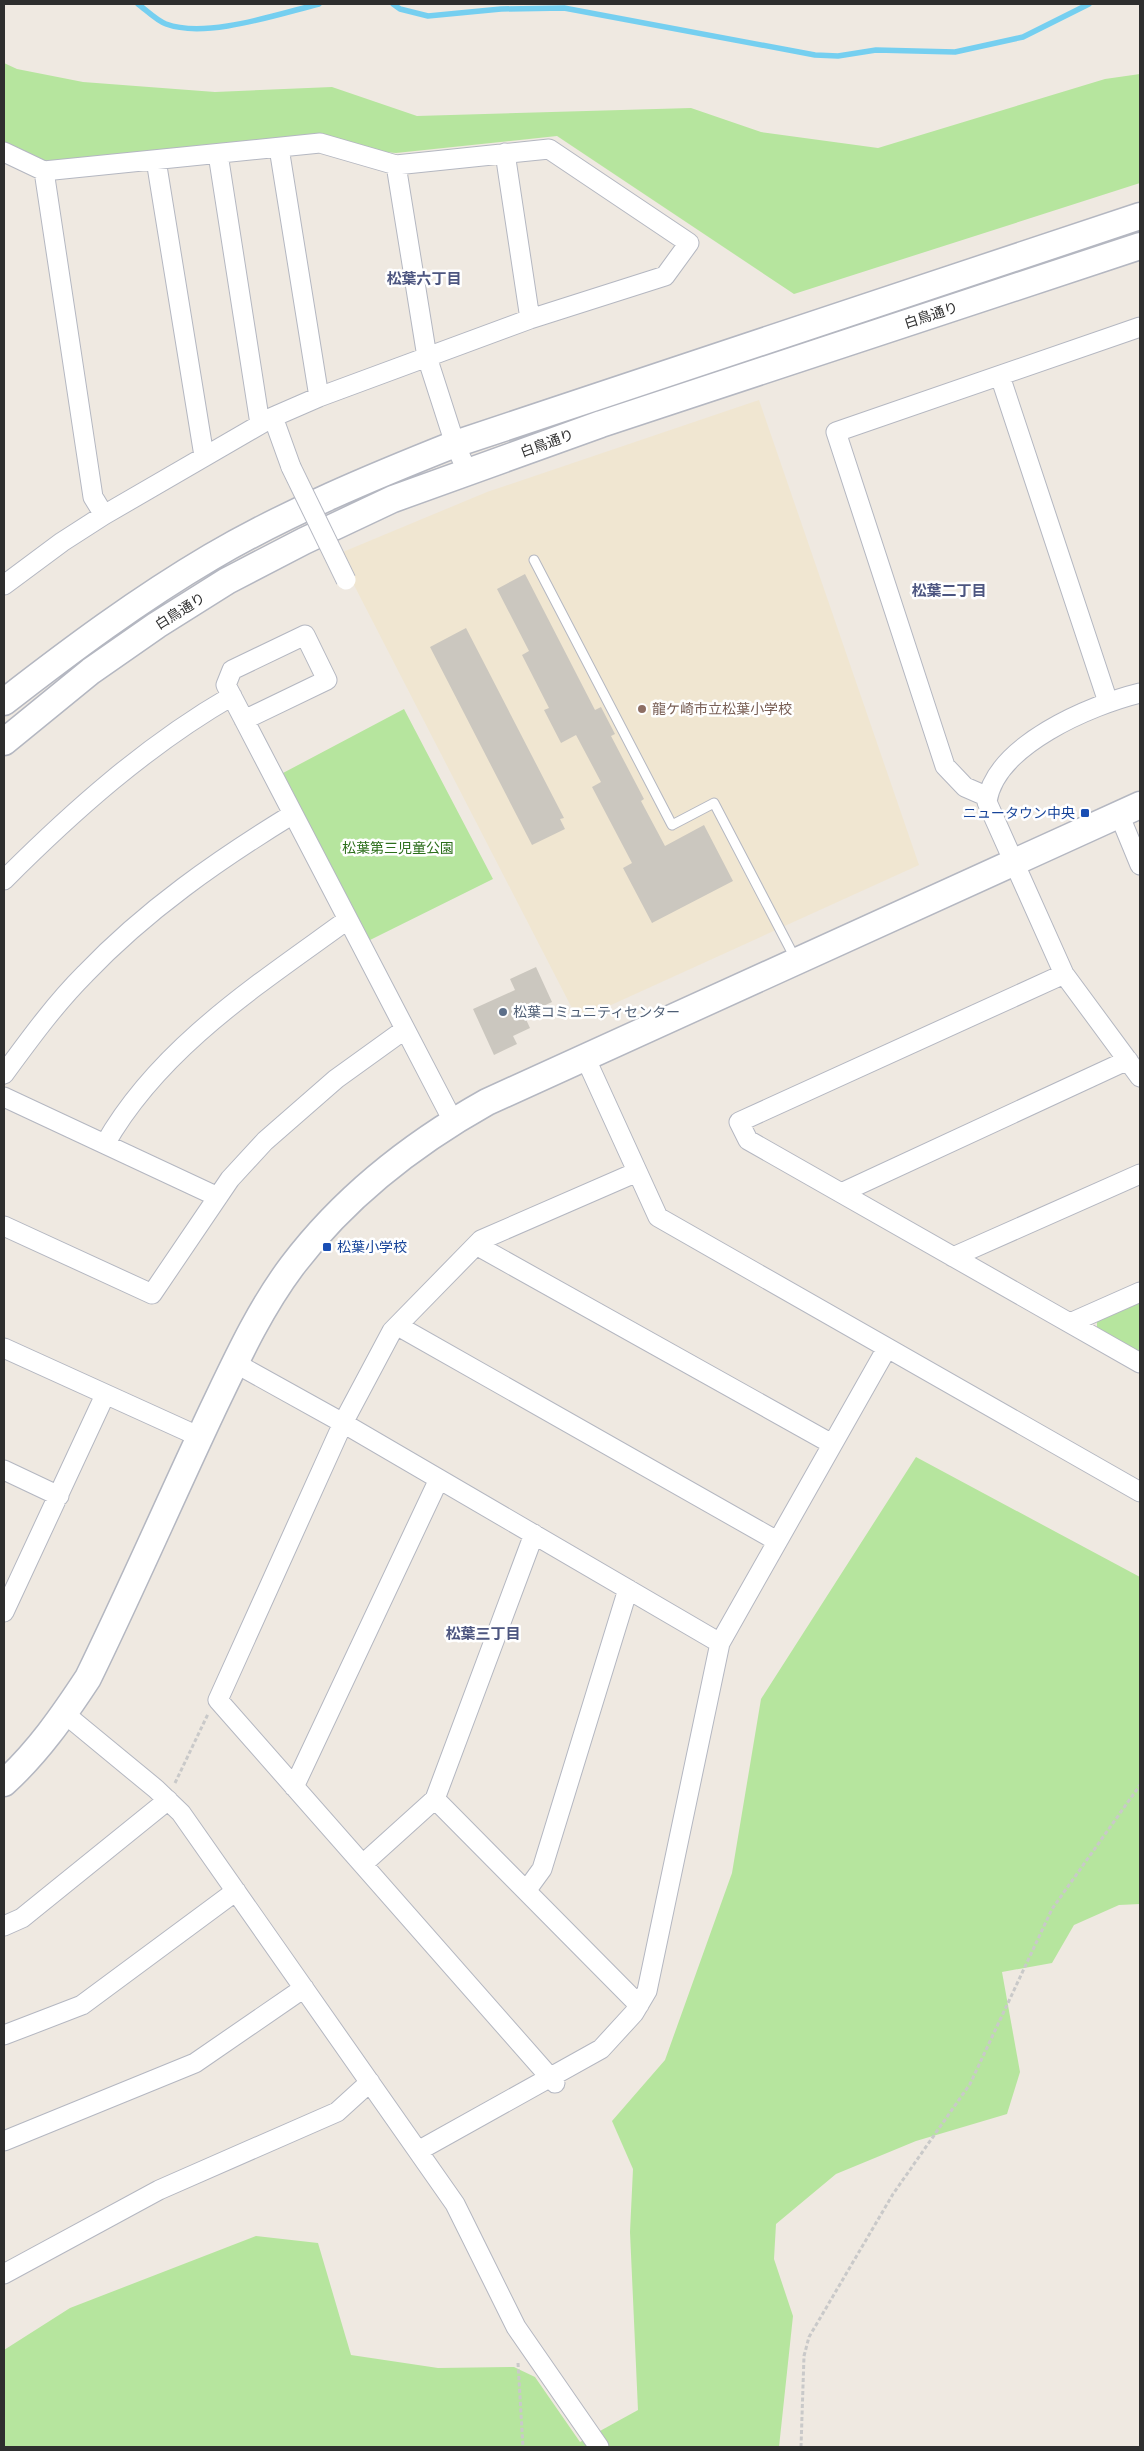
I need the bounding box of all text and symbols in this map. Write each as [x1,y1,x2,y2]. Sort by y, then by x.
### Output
district label: 松葉六丁目 [386,270,462,287]
street label: 白鳥通り [902,299,960,331]
street label: 白鳥通り [518,426,576,460]
district label: 松葉二丁目 [911,582,987,599]
street label: 白鳥通り [152,589,208,633]
place label: 龍ケ崎市立松葉小学校 [652,701,792,717]
marker: 龍ケ崎市立松葉小学校 [636,703,648,715]
place label: ニュータウン中央 [963,805,1075,821]
marker: ニュータウン中央 [1079,807,1091,819]
park label: 松葉第三児童公園 [342,840,454,856]
place label: 松葉コミュニティセンター [513,1004,680,1020]
marker: 松葉コミュニティセンター [497,1006,509,1018]
place label: 松葉小学校 [337,1239,407,1255]
marker: 松葉小学校 [321,1241,333,1253]
district label: 松葉三丁目 [445,1625,521,1642]

